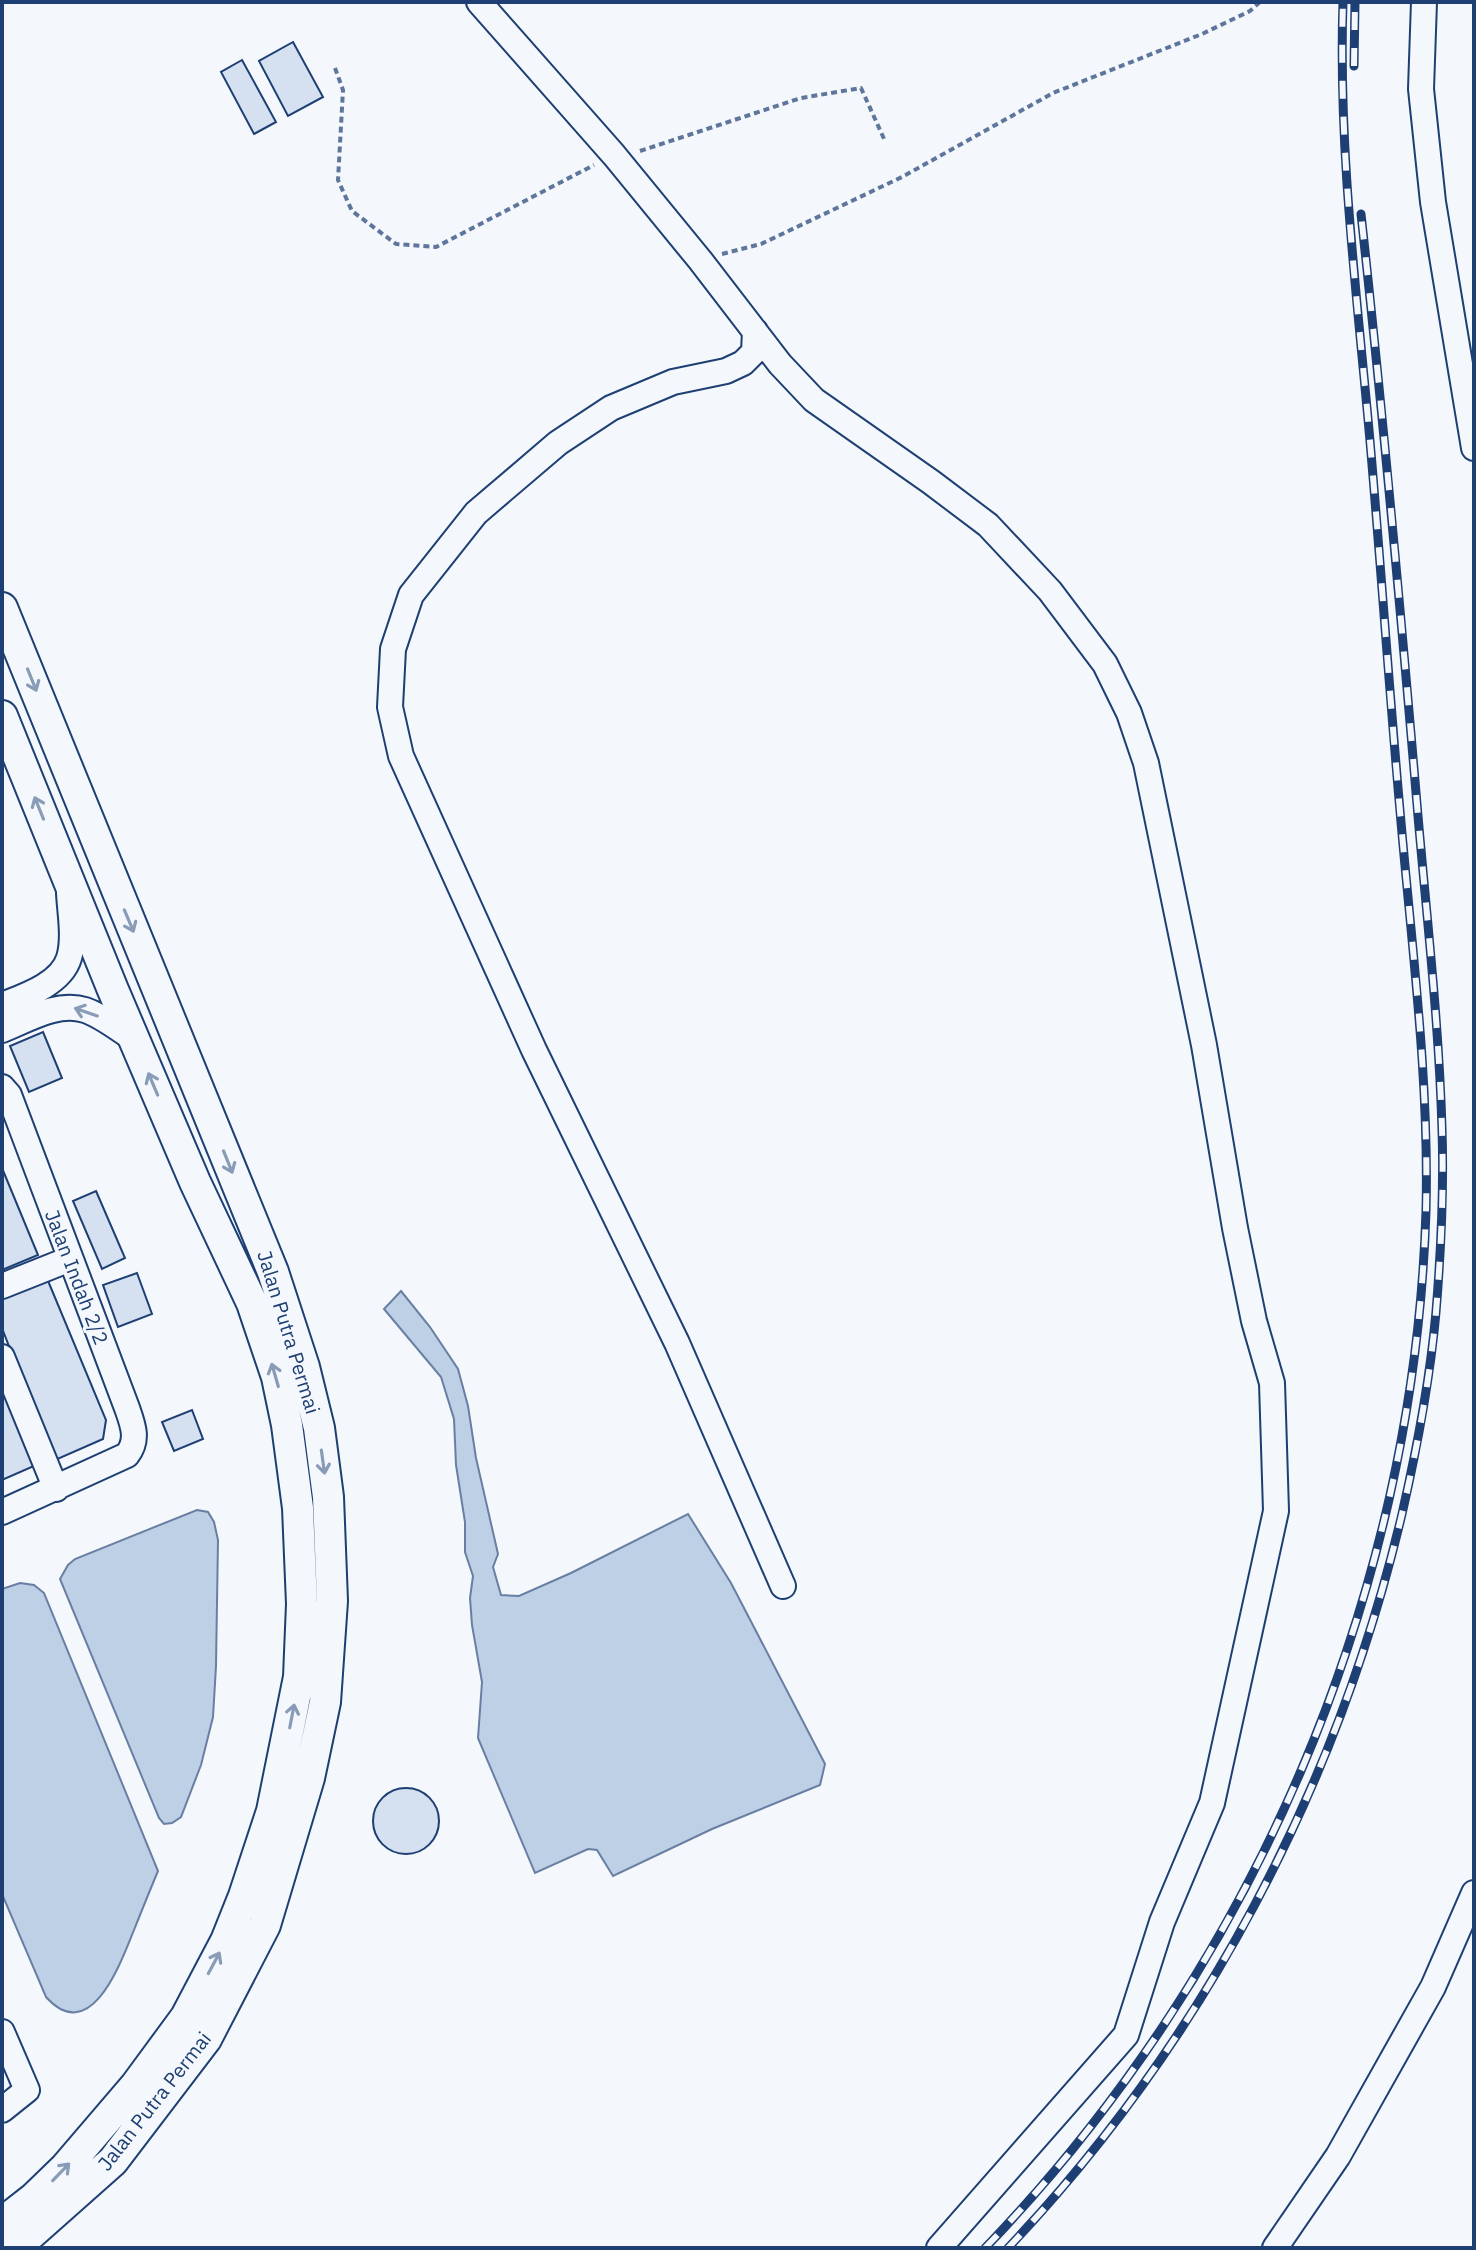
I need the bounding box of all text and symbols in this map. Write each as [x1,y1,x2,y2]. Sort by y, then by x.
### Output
one-way arrow [25,667,40,692]
one-way arrow [31,796,45,821]
one-way arrow [123,908,137,933]
one-way arrow [74,1004,99,1019]
one-way arrow [145,1072,160,1097]
one-way arrow [221,1149,236,1174]
street label: Jalan Indah 2/2 [39,1206,115,1348]
street label: Jalan Putra Permai [251,1247,327,1417]
one-way arrow [267,1363,282,1389]
one-way arrow [316,1448,331,1474]
one-way arrow [285,1704,300,1729]
one-way arrow [206,1952,222,1975]
street label: Jalan Putra Permai [91,2026,217,2176]
one-way arrow [51,2162,69,2182]

